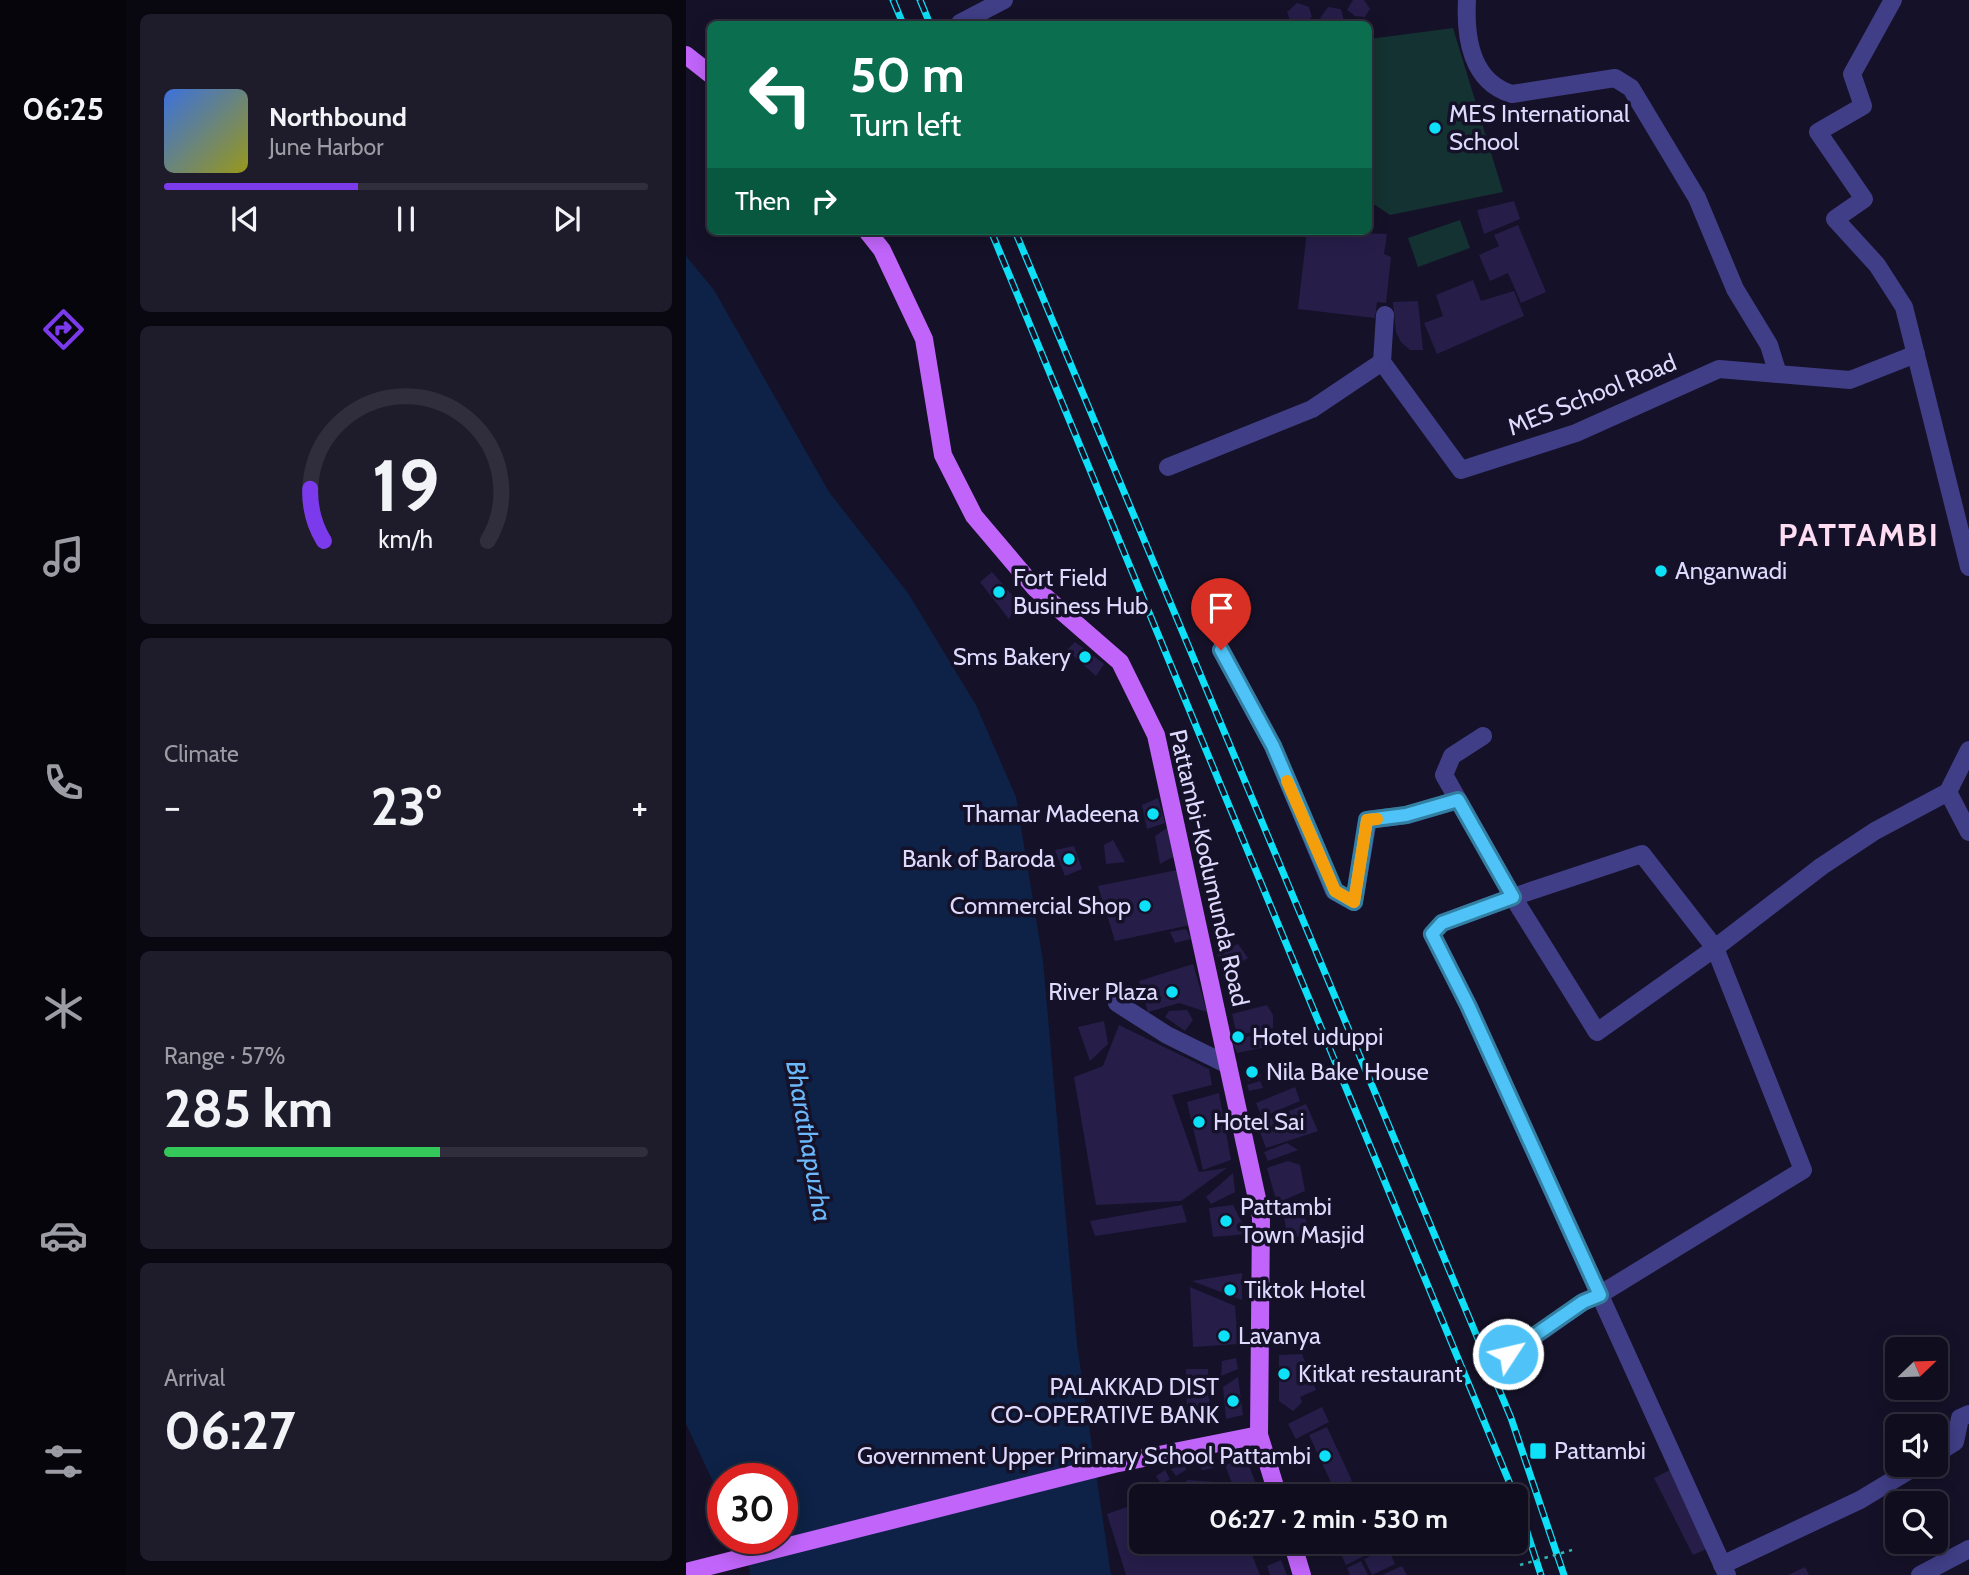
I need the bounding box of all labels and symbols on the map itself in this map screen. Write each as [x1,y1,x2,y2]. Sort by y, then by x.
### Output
place label: MES International School [1449,99,1630,156]
marker: MES International School [1427,120,1443,136]
street label: MES School Road [1503,347,1680,442]
district label: PATTAMBI [1778,515,1940,554]
place label: Anganwadi [1675,556,1787,585]
place label: Fort Field Business Hub [1013,563,1148,620]
marker: Anganwadi [1653,563,1669,579]
pin [1191,578,1251,650]
marker: Fort Field Business Hub [991,584,1007,600]
place label: Sms Bakery [953,642,1071,671]
marker: Sms Bakery [1077,649,1093,665]
street label: Pattambi-Kodumunda Road [1164,727,1255,1009]
place label: Thamar Madeena [963,799,1139,828]
marker: Thamar Madeena [1145,806,1161,822]
place label: Bank of Baroda [902,844,1055,873]
marker: Bank of Baroda [1061,851,1077,867]
place label: Commercial Shop [950,891,1131,920]
marker: Commercial Shop [1137,898,1153,914]
place label: River Plaza [1048,977,1158,1006]
marker: River Plaza [1164,984,1180,1000]
place label: Hotel uduppi [1252,1022,1383,1051]
marker: Hotel uduppi [1230,1029,1246,1045]
place label: Nila Bake House [1266,1057,1429,1086]
water label: Bharathapuzha [779,1058,839,1224]
marker: Nila Bake House [1244,1064,1260,1080]
place label: Hotel Sai [1213,1107,1305,1136]
marker: Hotel Sai [1191,1114,1207,1130]
place label: Pattambi Town Masjid [1240,1192,1365,1249]
marker: Pattambi Town Masjid [1218,1213,1234,1229]
place label: Tiktok Hotel [1244,1275,1366,1304]
marker: Tiktok Hotel [1222,1282,1238,1298]
position arrow [1471,1317,1545,1391]
place label: Lavanya [1238,1321,1321,1350]
marker: Lavanya [1216,1328,1232,1344]
north arrow [1885,1337,1948,1400]
place label: Kitkat restaurant [1298,1359,1463,1388]
marker: Kitkat restaurant [1276,1366,1292,1382]
place label: PALAKKAD DIST CO-OPERATIVE BANK [991,1372,1219,1429]
marker: PALAKKAD DIST CO-OPERATIVE BANK [1225,1393,1241,1409]
place label: Pattambi [1554,1436,1646,1465]
place label: Government Upper Primary School Pattambi [857,1441,1311,1470]
marker: Pattambi [1528,1441,1548,1461]
marker: Government Upper Primary School Pattambi [1317,1448,1333,1464]
speed limit sign: 30 [707,1463,798,1554]

